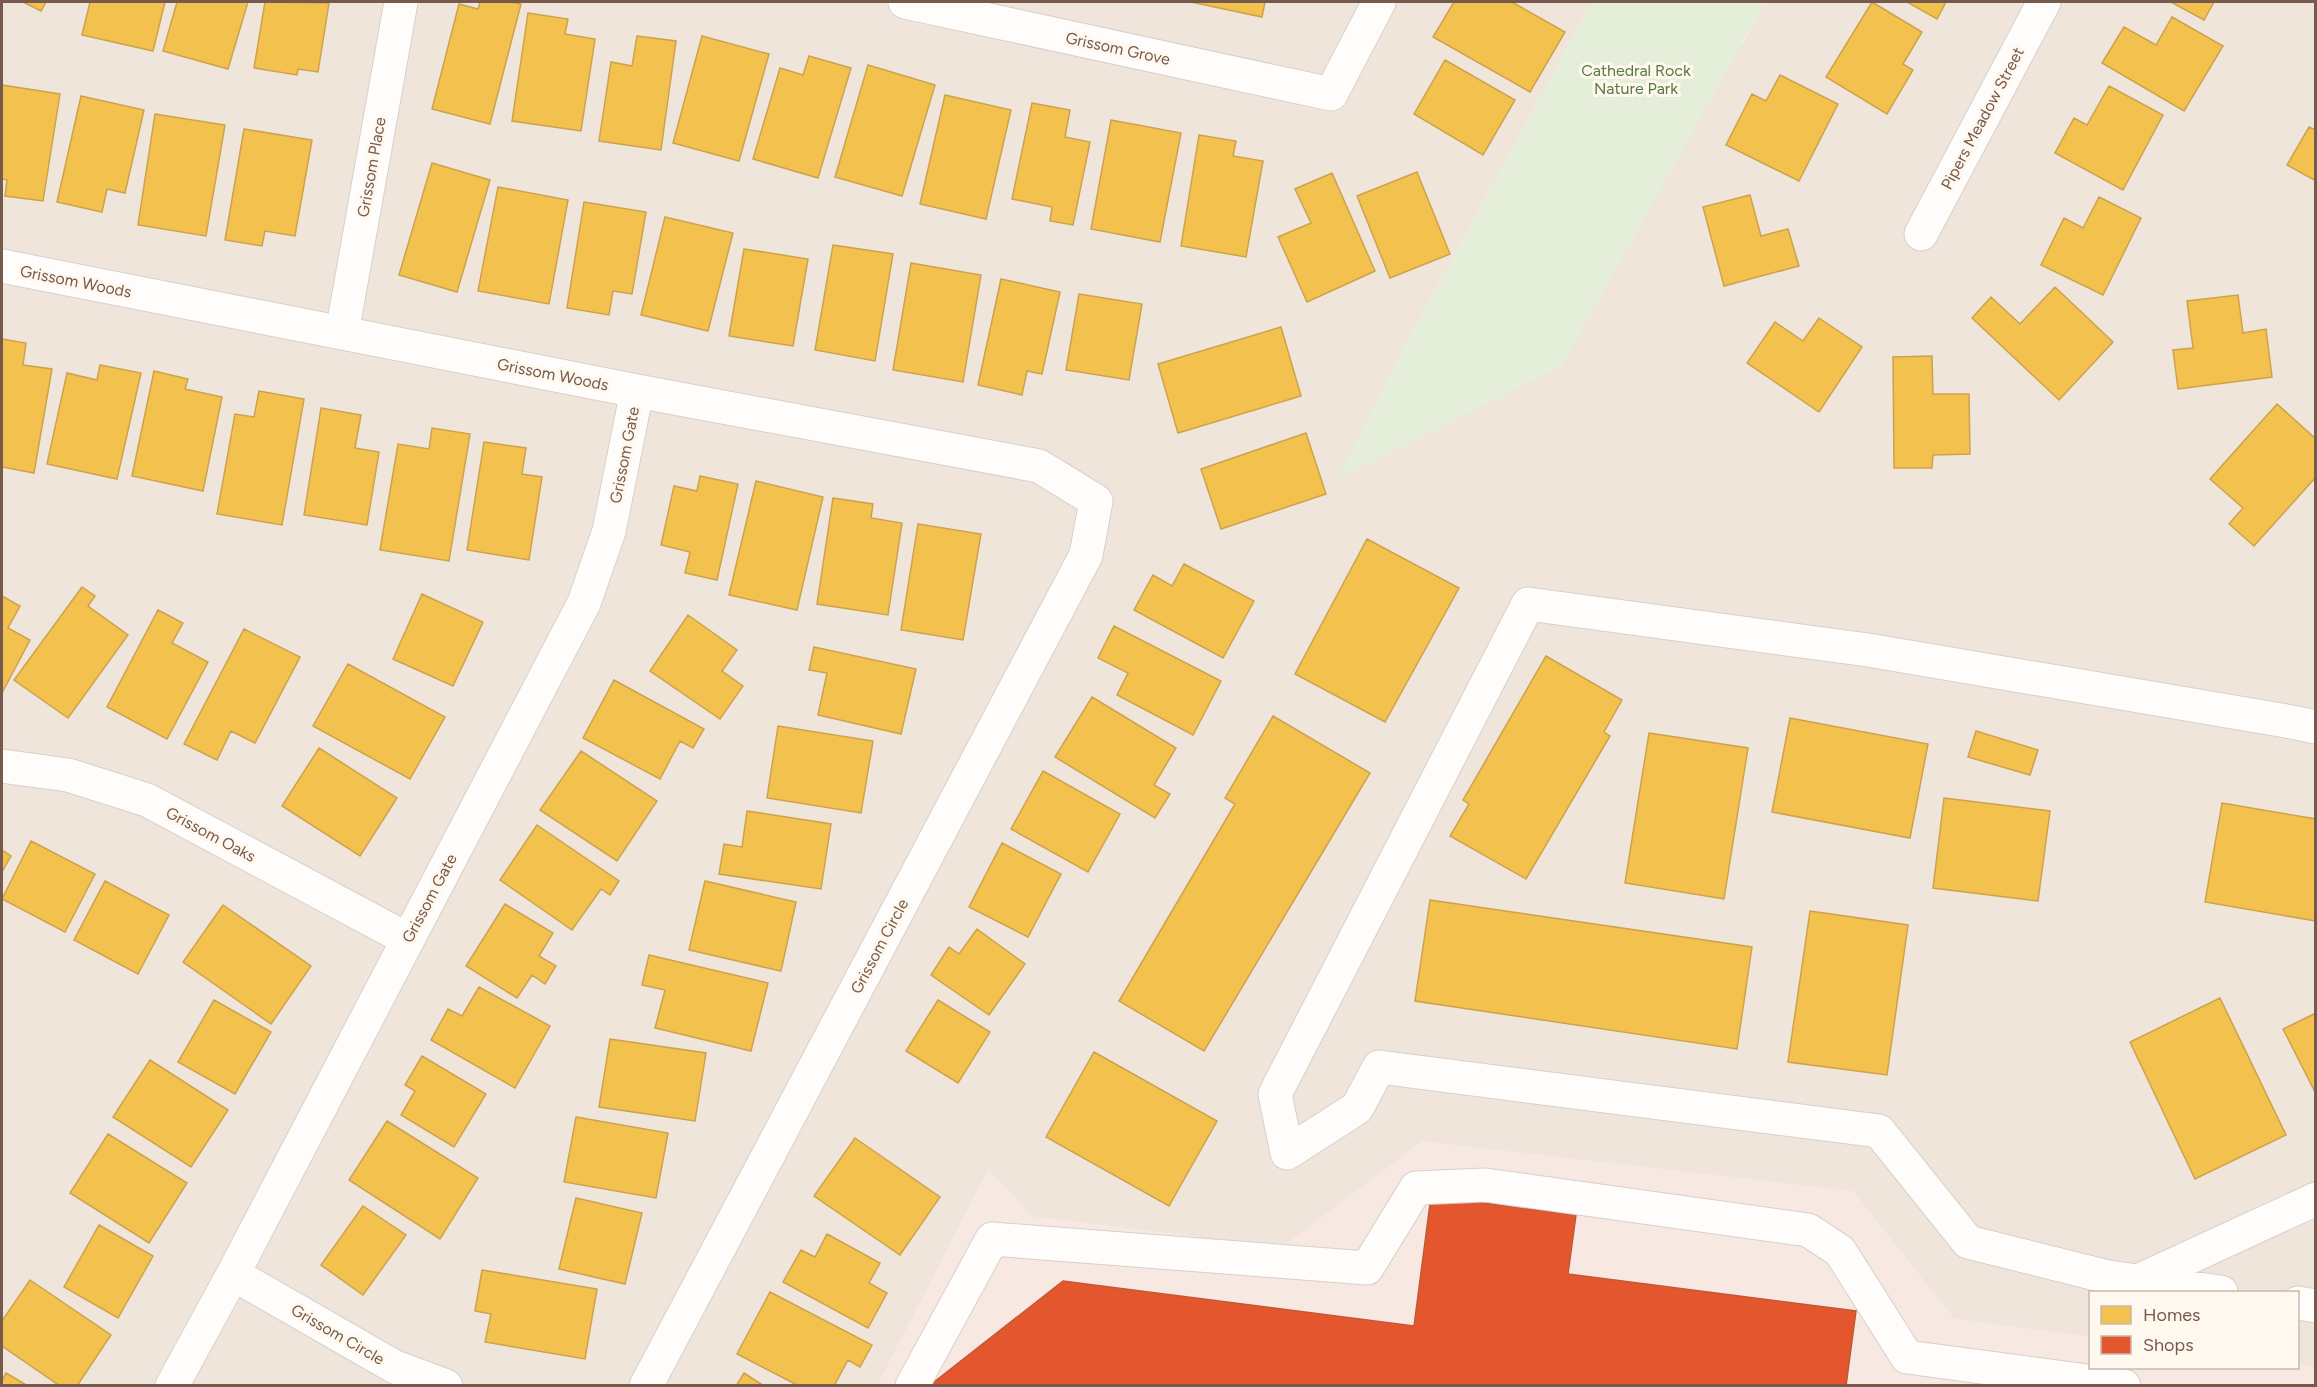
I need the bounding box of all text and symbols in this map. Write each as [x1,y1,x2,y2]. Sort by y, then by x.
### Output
street label: Grissom Grove [1064,28,1172,69]
street label: Pipers Meadow Street [1937,44,2028,193]
park label: Cathedral Rock Nature Park [1581,61,1691,98]
street label: Grissom Place [353,115,390,219]
street label: Grissom Woods [19,261,133,302]
street label: Grissom Woods [496,354,610,395]
street label: Grissom Gate [606,405,643,505]
street label: Grissom Oaks [163,803,259,866]
street label: Grissom Gate [398,850,461,946]
street label: Grissom Circle [846,895,913,997]
legend [2089,1291,2299,1369]
street label: Grissom Circle [288,1300,388,1369]
text: Homes [2143,1304,2201,1326]
text: Shops [2143,1334,2194,1356]

